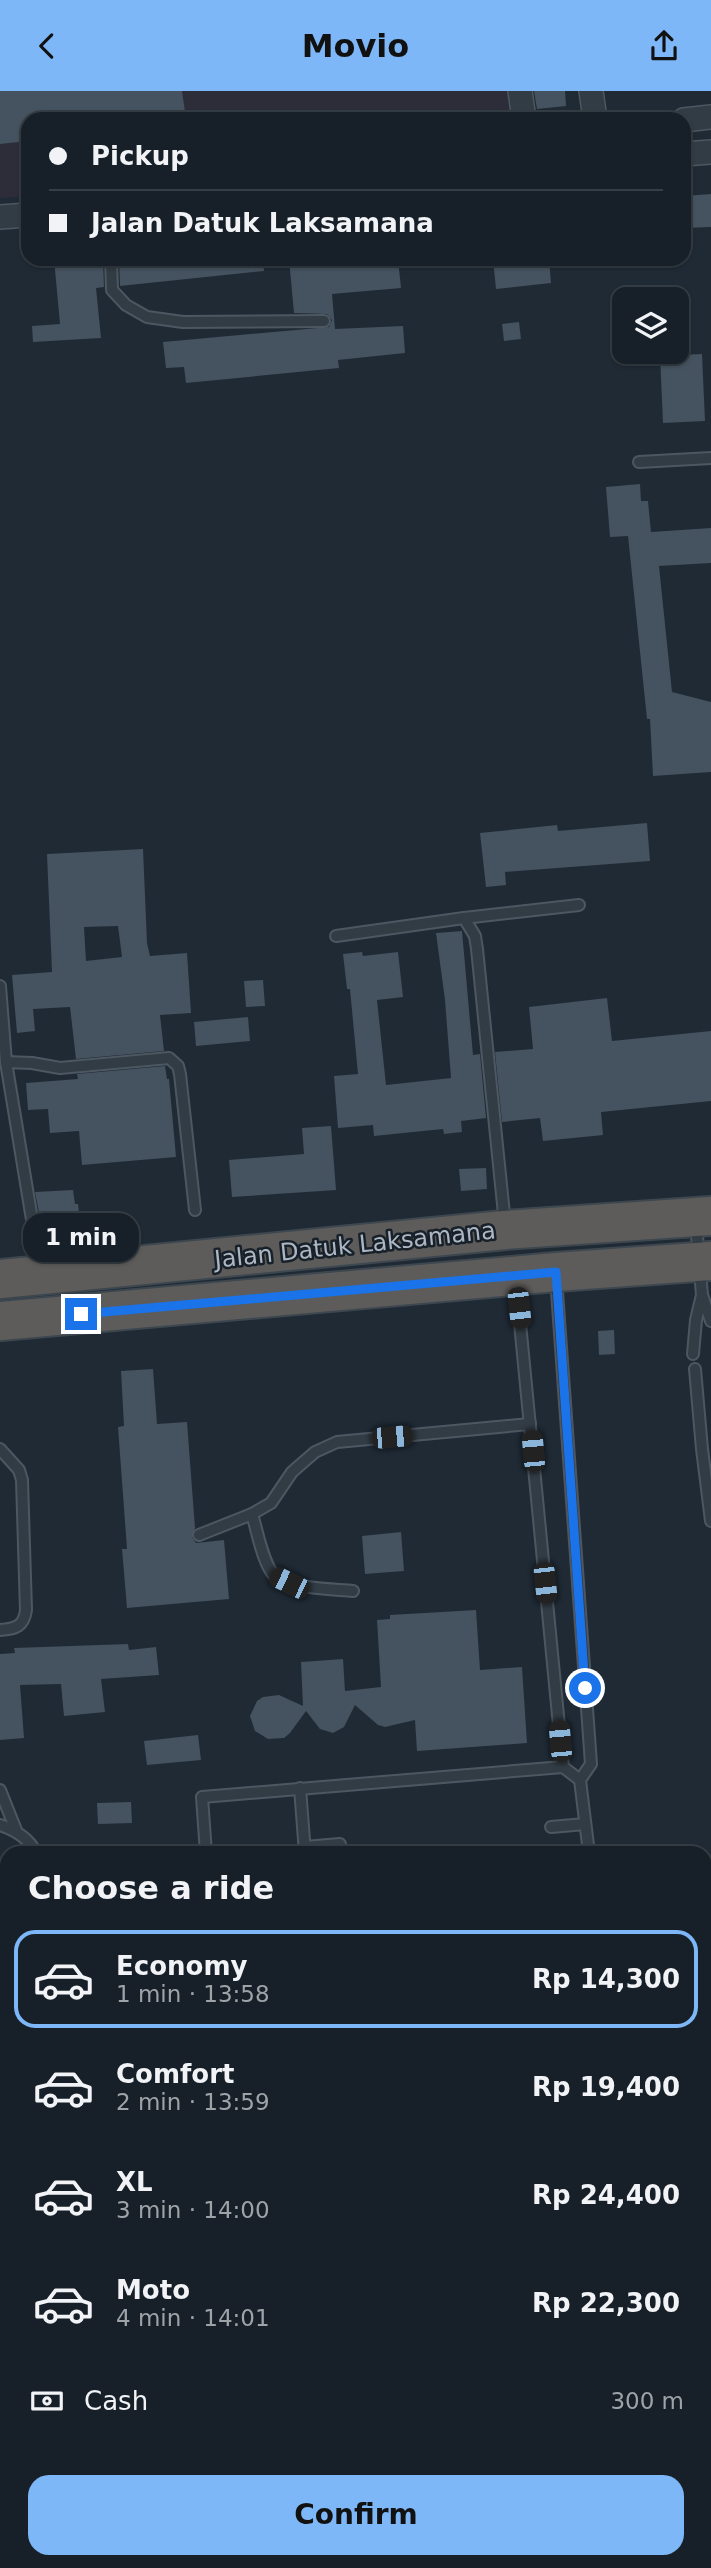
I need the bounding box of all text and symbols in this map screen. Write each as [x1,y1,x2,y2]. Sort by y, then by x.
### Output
icon: back [28,27,66,65]
text: Movio [302,27,409,65]
icon: share [645,27,683,65]
text: Pickup [91,141,189,171]
text: Jalan Datuk Laksamana [91,208,434,238]
map controls [612,287,689,364]
button: layers [612,287,689,364]
callout: 1 min [23,1213,139,1261]
street label: Jalan Datuk Laksamana [211,1216,497,1274]
text: 1 min [45,1224,117,1250]
car [507,1286,532,1330]
route end [65,1298,97,1330]
car [371,1425,414,1449]
car [521,1429,546,1473]
car [533,1561,558,1605]
car [266,1564,313,1602]
route start [569,1672,601,1704]
car [548,1719,573,1763]
text: Choose a ride [28,1869,274,1907]
icon: car [32,1948,95,2011]
text: Economy [116,1951,247,1981]
text: Rp 14,300 [532,1964,680,1994]
text: 1 min · 13:58 [116,1981,270,2007]
icon: car [32,2056,95,2119]
text: Comfort [116,2059,234,2089]
text: Rp 19,400 [532,2072,680,2102]
text: 2 min · 13:59 [116,2089,270,2115]
icon: car [32,2164,95,2227]
text: XL [116,2167,153,2197]
text: Rp 24,400 [532,2180,680,2210]
text: 3 min · 14:00 [116,2197,270,2223]
icon: car [32,2272,95,2335]
text: Moto [116,2275,190,2305]
text: Rp 22,300 [532,2288,680,2318]
text: 4 min · 14:01 [116,2305,270,2331]
icon: cash [28,2382,66,2420]
text: Cash [84,2386,148,2416]
text: 300 m [610,2388,684,2414]
button: Confirm [28,2475,684,2555]

